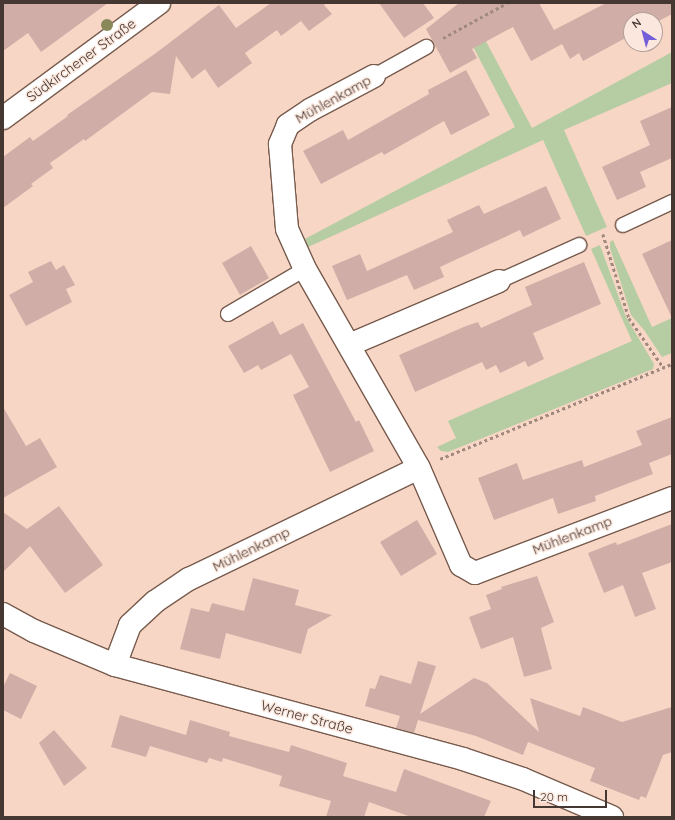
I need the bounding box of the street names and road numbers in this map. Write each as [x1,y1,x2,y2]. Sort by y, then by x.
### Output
street label: Südkirchener Straße [23,15,139,105]
street label: Mühlenkamp [292,71,374,127]
street label: Mühlenkamp [530,512,614,558]
street label: Mühlenkamp [210,523,292,575]
street label: Werner Straße [259,697,355,737]

